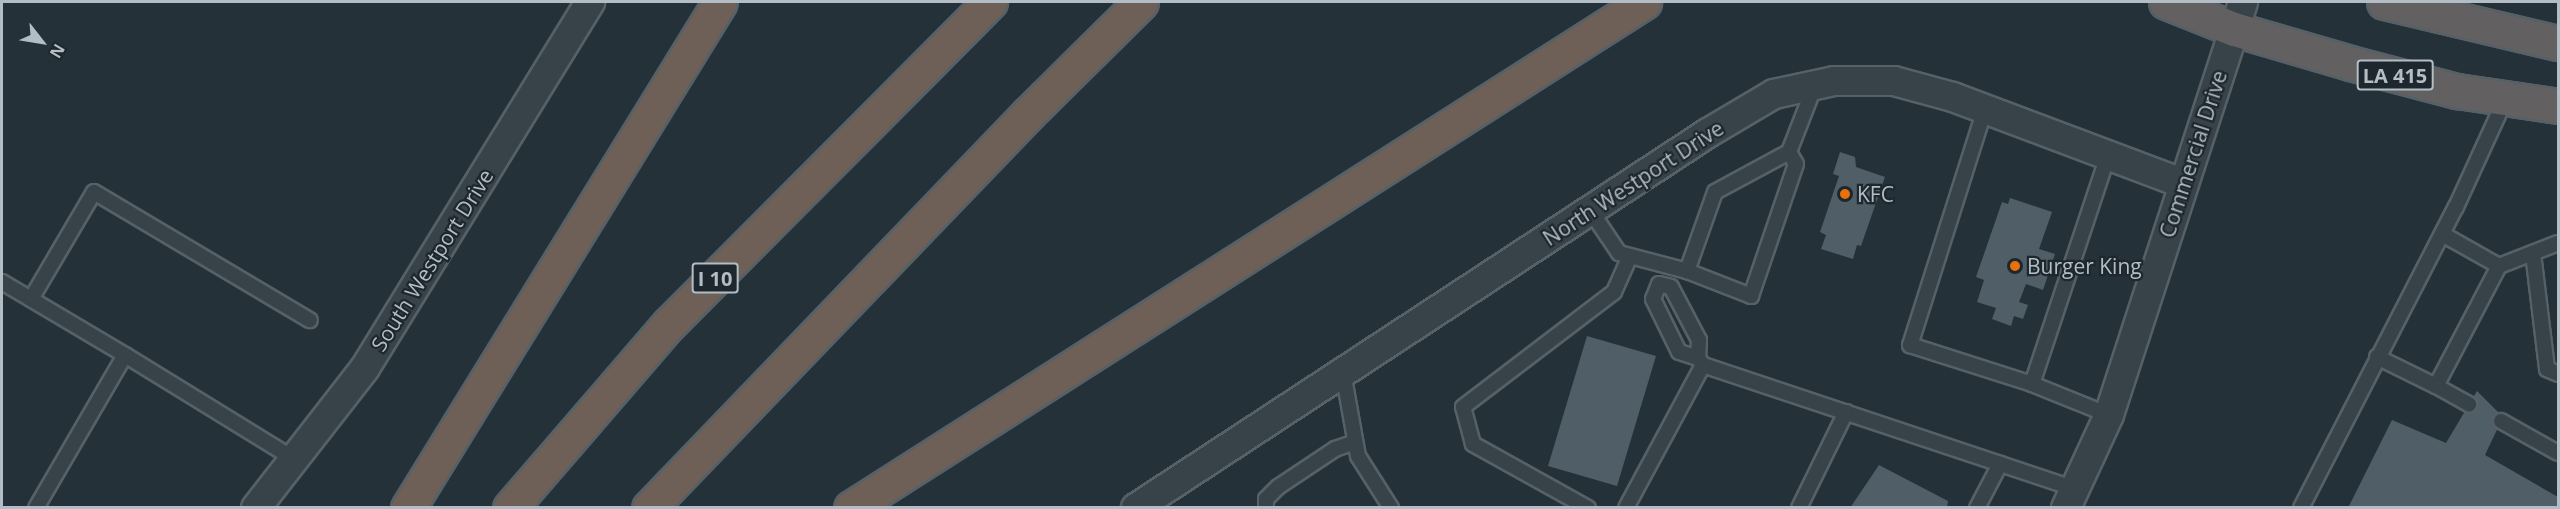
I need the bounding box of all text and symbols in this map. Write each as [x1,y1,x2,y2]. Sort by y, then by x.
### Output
north arrow [12,12,72,72]
text: N [45,40,70,63]
road number: LA 415 [2356,58,2434,92]
street label: Commercial Drive [2154,67,2232,241]
street label: North Westport Drive [1538,115,1728,251]
street label: South Westport Drive [366,164,498,356]
place label: KFC [1857,181,1894,207]
marker: KFC [1838,187,1852,201]
place label: Burger King [2027,253,2142,279]
marker: Burger King [2008,259,2022,273]
road number: I 10 [691,261,739,295]

